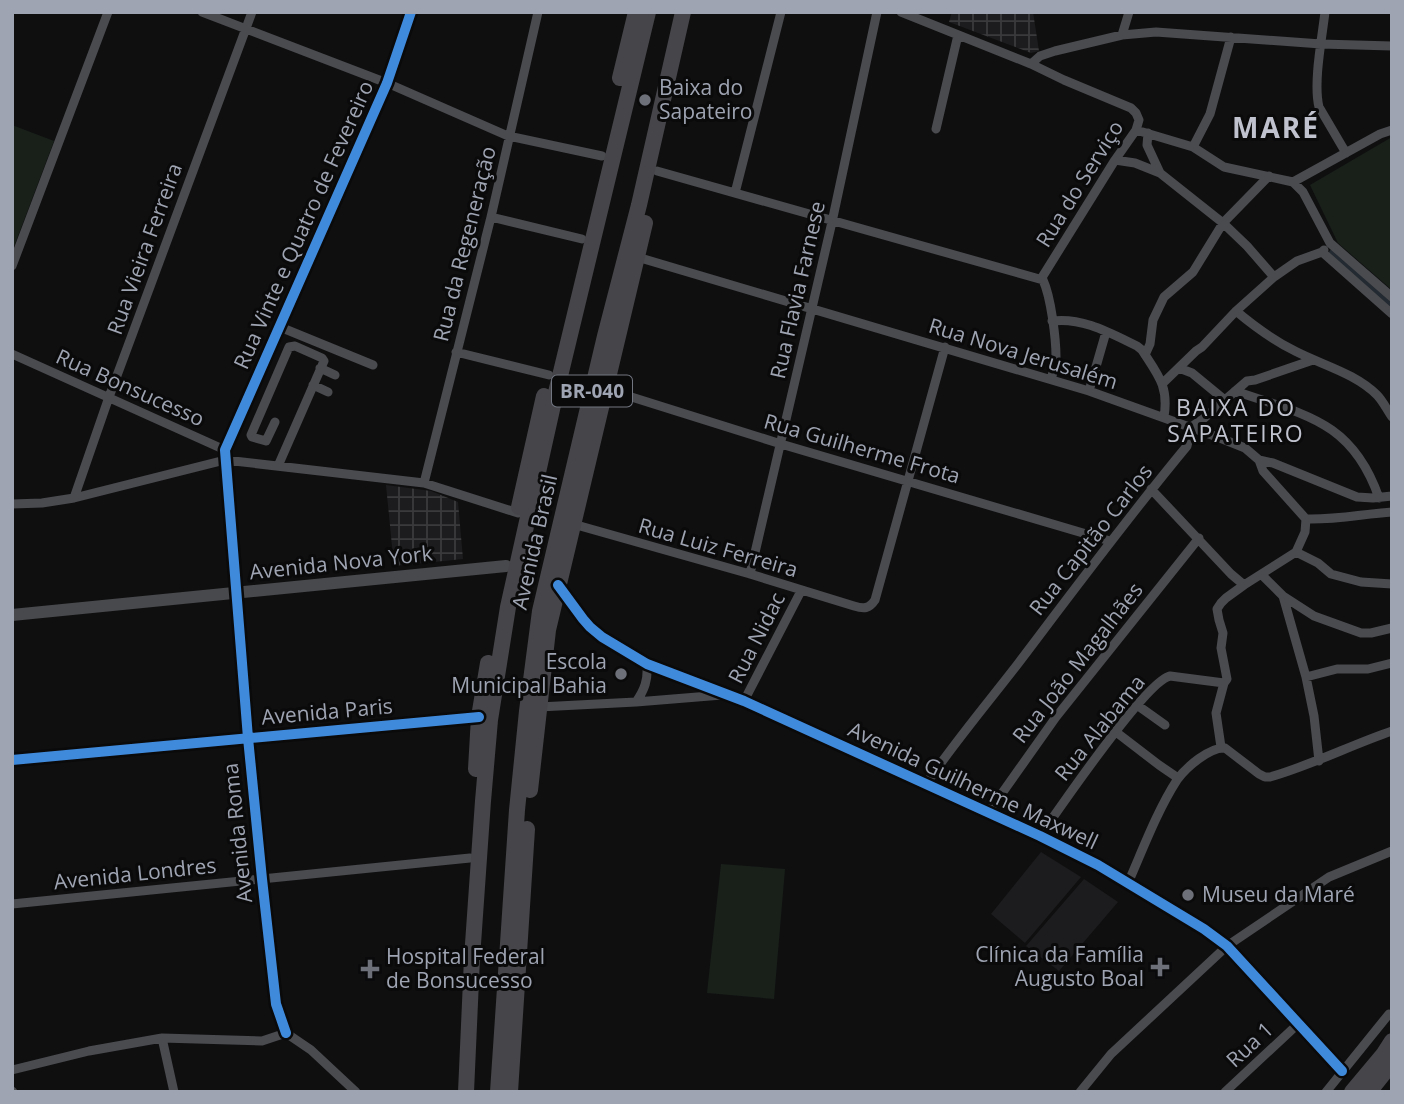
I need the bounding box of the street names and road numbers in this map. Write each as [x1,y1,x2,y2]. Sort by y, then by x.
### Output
street label: Rua Vinte e Quatro de Fevereiro [227,76,379,373]
street label: Rua do Serviço [1029,115,1129,252]
street label: Rua da Regeneração [426,143,502,344]
street label: Rua Vieira Ferreira [100,159,188,338]
street label: Rua Flavia Farnese [763,198,831,381]
street label: Rua Nova Jerusalém [925,311,1121,395]
street label: Rua Bonsucesso [52,342,209,432]
road number: BR-040 [552,376,632,406]
street label: Rua Guilherme Frota [761,407,964,489]
street label: Rua Capitão Carlos [1022,458,1158,621]
street label: Avenida Brasil [505,471,563,612]
street label: Rua Luiz Ferreira [635,511,801,583]
street label: Avenida Nova York [248,538,434,586]
street label: Rua João Magalhães [1006,576,1149,748]
street label: Rua Nidac [721,587,791,688]
street label: Rua Alabama [1048,668,1151,786]
street label: Avenida Paris [260,691,394,731]
street label: Avenida Guilherme Maxwell [844,715,1103,855]
street label: Avenida Roma [216,762,258,904]
street label: Avenida Londres [52,851,218,895]
street label: Rua 1 [1220,1015,1279,1073]

